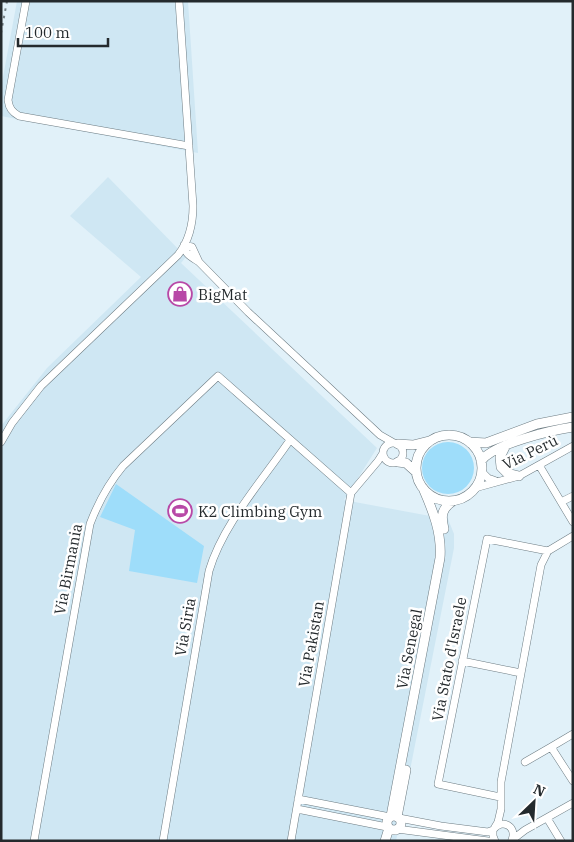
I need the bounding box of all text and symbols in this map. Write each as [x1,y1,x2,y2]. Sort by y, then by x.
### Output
scale bar [18,15,108,47]
text: 100 m [25,23,70,42]
shop icon: BigMat [167,281,193,307]
place label: BigMat [198,285,247,304]
street label: Via Perù [499,430,561,474]
sports icon: K2 Climbing Gym [167,498,193,524]
place label: K2 Climbing Gym [198,502,322,521]
street label: Via Birmania [50,522,86,616]
street label: Via Stato d'Israele [428,595,470,723]
street label: Via Siria [171,596,199,658]
street label: Via Pakistan [294,599,328,689]
street label: Via Senegal [392,607,426,691]
north arrow [509,777,559,827]
text: N [531,780,548,801]

